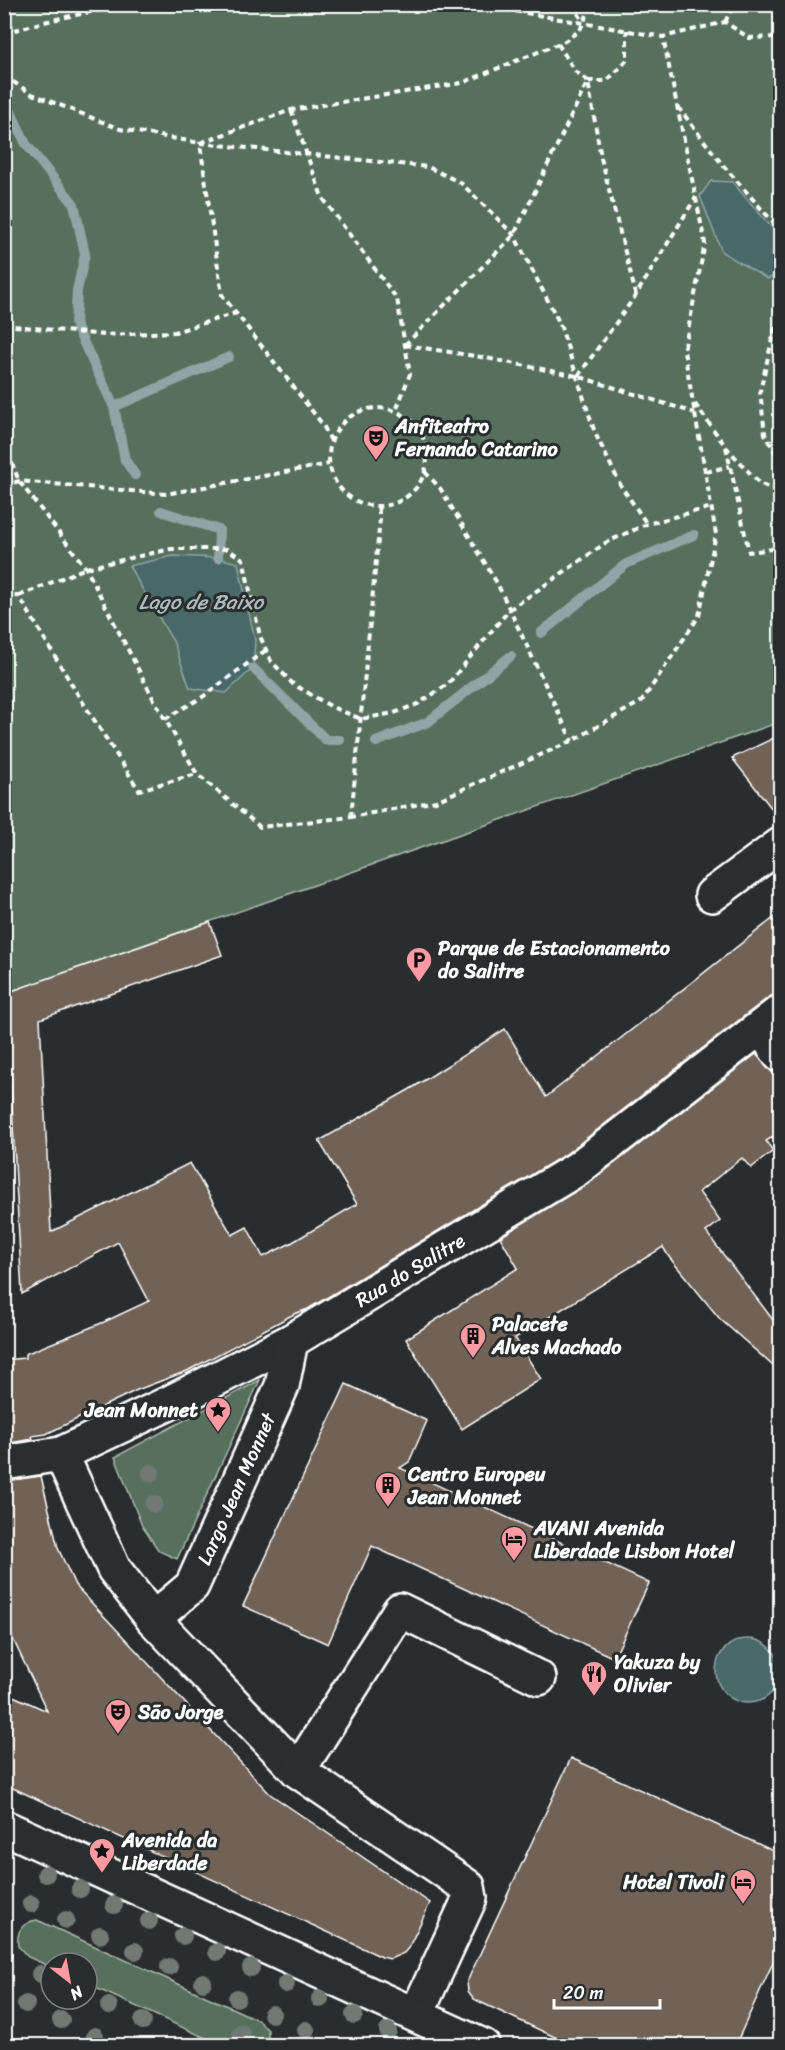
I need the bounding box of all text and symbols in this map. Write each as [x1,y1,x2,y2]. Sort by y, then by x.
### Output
place label: Anfiteatro Fernando Catarino [394,409,558,467]
theatre icon: Anfiteatro Fernando Catarino [361,423,391,461]
water label: Lago de Baixo [139,583,265,621]
place label: Parque de Estacionamento do Salitre [438,931,671,989]
parking icon: Parque de Estacionamento do Salitre [404,945,434,983]
street label: Rua do Salitre [348,1223,472,1317]
place label: Palacete Alves Machado [491,1307,622,1365]
building icon: Palacete Alves Machado [458,1321,488,1359]
place label: Jean Monnet [84,1393,198,1428]
place icon: Jean Monnet [203,1395,233,1433]
street label: Largo Jean Monnet [187,1406,286,1571]
place label: Centro Europeu Jean Monnet [407,1457,546,1515]
building icon: Centro Europeu Jean Monnet [373,1470,403,1508]
place label: AVANI Avenida Liberdade Lisbon Hotel [533,1511,736,1569]
hotel icon: AVANI Avenida Liberdade Lisbon Hotel [499,1524,529,1562]
place label: Yakuza by Olivier [614,1645,701,1703]
restaurant icon: Yakuza by Olivier [579,1659,609,1697]
place label: São Jorge [137,1695,224,1730]
theatre icon: São Jorge [103,1697,133,1735]
place label: Avenida da Liberdade [121,1823,217,1881]
place icon: Avenida da Liberdade [87,1836,117,1874]
place label: Hotel Tivoli [622,1865,725,1900]
hotel icon: Hotel Tivoli [728,1867,758,1905]
north arrow [39,1951,99,2011]
scale bar [554,1972,660,2010]
text: 20 m [563,1977,603,2009]
text: N [63,1978,90,2009]

